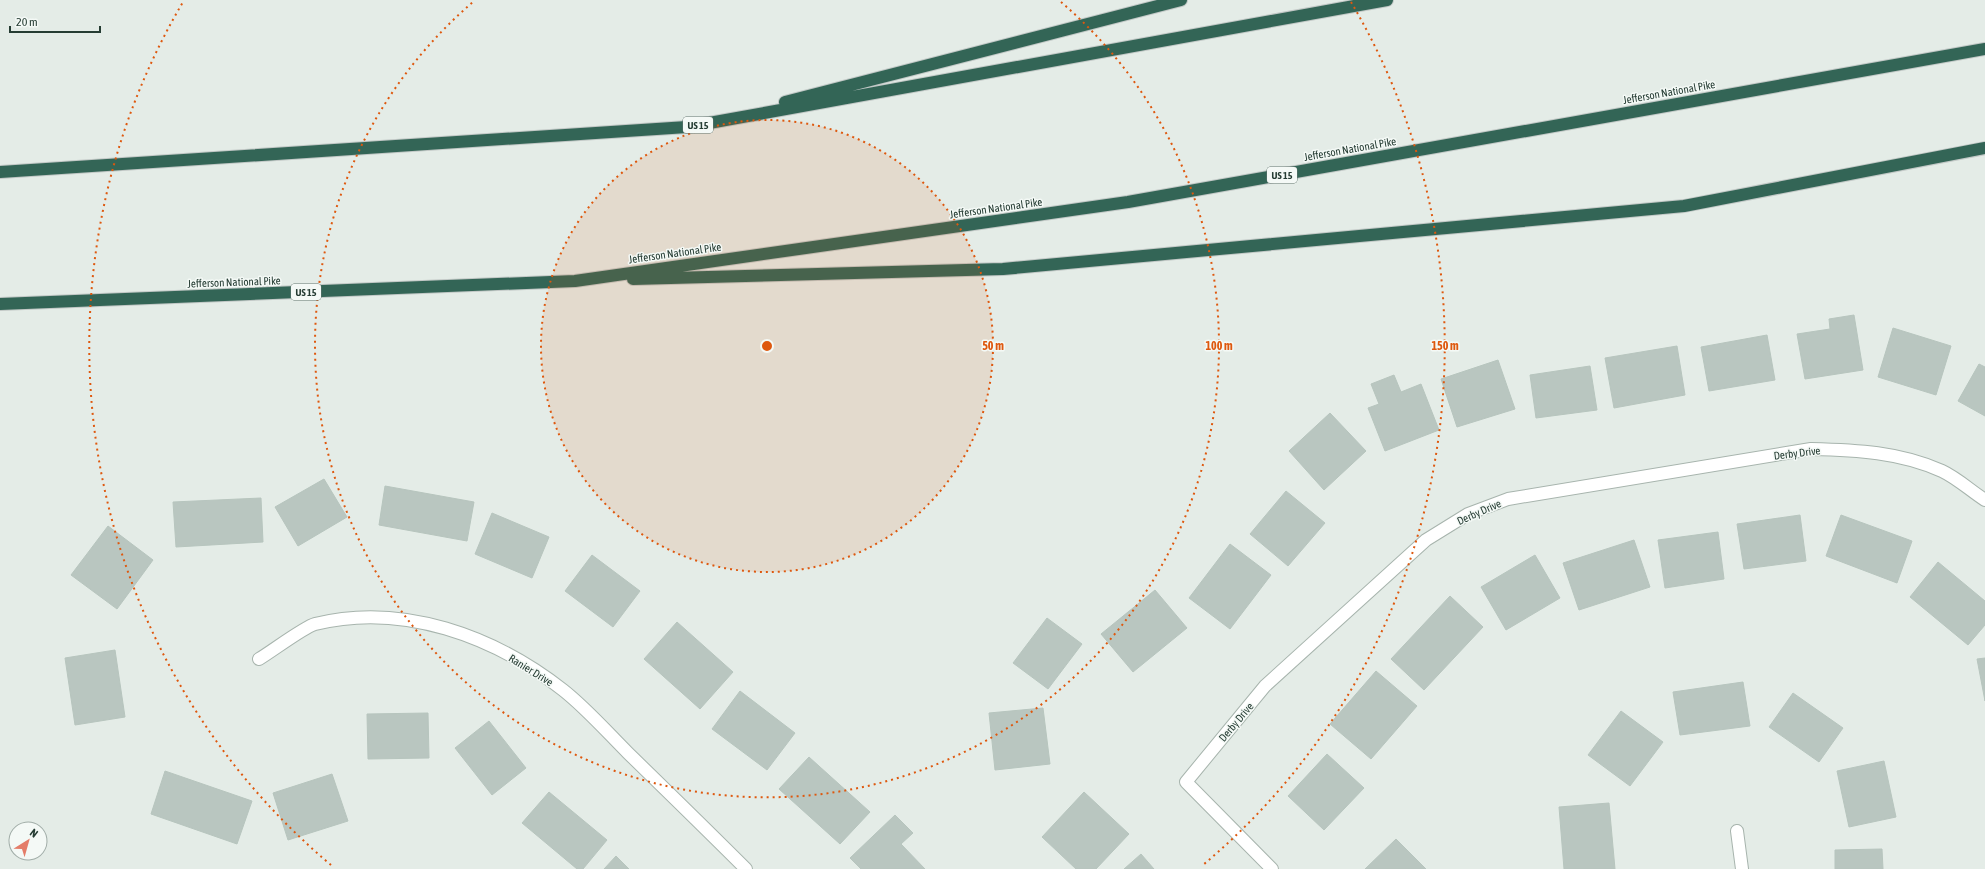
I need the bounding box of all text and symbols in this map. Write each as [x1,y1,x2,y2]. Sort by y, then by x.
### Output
scale bar [10,8,100,34]
text: 20 m [16,15,38,29]
street label: Jefferson National Pike [1622,78,1716,106]
road number: US 15 [683,117,713,133]
street label: Jefferson National Pike [1303,135,1397,163]
road number: US 15 [1267,167,1297,183]
street label: Jefferson National Pike [949,196,1043,220]
street label: Jefferson National Pike [628,241,722,265]
street label: Jefferson National Pike [187,274,281,290]
road number: US 15 [291,284,321,300]
centre of rings [760,339,774,353]
text: 50 m [982,339,1004,353]
text: 100 m [1205,339,1233,353]
text: 150 m [1431,339,1459,353]
street label: Derby Drive [1773,444,1821,462]
street label: Derby Drive [1455,497,1503,527]
street label: Ranier Drive [507,652,555,688]
street label: Derby Drive [1216,700,1256,744]
north arrow [8,821,48,861]
text: N [28,826,40,840]

